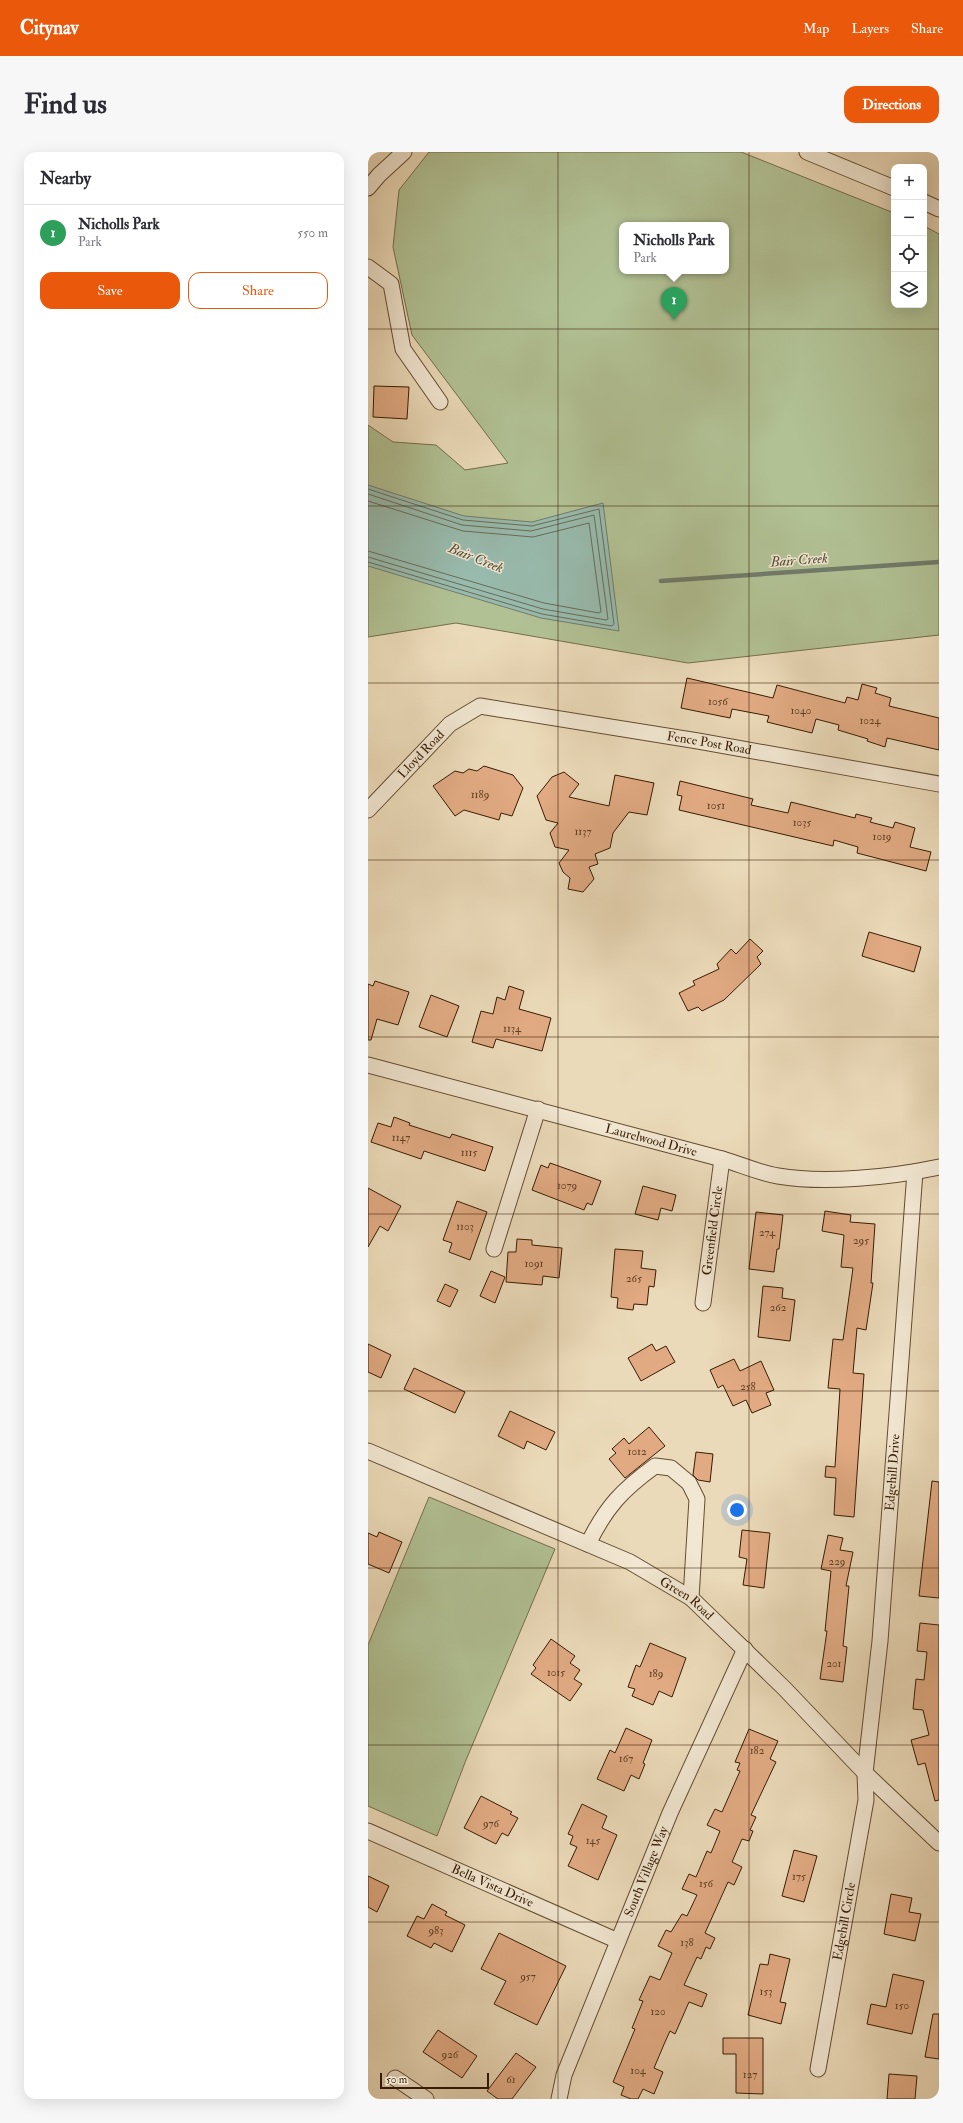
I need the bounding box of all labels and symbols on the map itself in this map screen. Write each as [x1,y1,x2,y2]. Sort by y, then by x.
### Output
pin: 1 [661,287,687,320]
water label: Bair Creek [445,539,506,577]
water label: Bair Creek [769,550,828,571]
house number: 1056 [708,695,729,708]
house number: 1040 [790,704,812,717]
house number: 1024 [859,714,882,727]
street label: Lloyd Road [394,726,448,782]
street label: Fence Post Road [666,728,753,758]
house number: 1189 [471,788,489,801]
house number: 1051 [707,799,725,812]
house number: 1035 [793,816,811,829]
house number: 1137 [574,825,592,838]
house number: 1019 [873,830,891,843]
house number: 1134 [503,1022,522,1035]
street label: Laurelwood Drive [603,1120,699,1160]
house number: 1147 [392,1131,410,1144]
house number: 1115 [461,1146,477,1159]
house number: 1079 [557,1179,577,1192]
street label: Greenfield Circle [699,1184,726,1276]
house number: 1103 [456,1220,474,1233]
house number: 274 [759,1226,776,1239]
house number: 295 [853,1234,869,1247]
house number: 1091 [524,1257,544,1270]
house number: 265 [626,1272,642,1285]
house number: 262 [770,1301,787,1314]
house number: 258 [740,1380,756,1393]
street label: Edgehill Drive [882,1433,903,1512]
house number: 1012 [628,1445,647,1458]
your location [727,1500,747,1520]
house number: 229 [829,1555,845,1568]
street label: Green Road [657,1573,717,1624]
house number: 201 [826,1657,842,1670]
house number: 1015 [547,1666,565,1679]
house number: 189 [649,1667,663,1680]
house number: 182 [750,1744,765,1757]
house number: 167 [619,1752,633,1765]
house number: 976 [482,1817,501,1830]
street label: South Village Way [621,1824,673,1919]
house number: 145 [586,1834,601,1847]
street label: Bella Vista Drive [449,1861,536,1911]
house number: 175 [792,1870,806,1883]
house number: 156 [699,1877,715,1890]
street label: Edgehill Circle [830,1880,859,1962]
house number: 983 [427,1924,444,1937]
house number: 138 [680,1936,694,1949]
house number: 957 [519,1970,536,1983]
house number: 153 [760,1985,772,1998]
house number: 150 [895,1999,909,2012]
house number: 120 [650,2005,666,2018]
house number: 926 [441,2048,460,2061]
house number: 104 [630,2064,647,2077]
house number: 127 [743,2068,757,2081]
scale bar [380,2071,489,2090]
house number: 61 [506,2073,516,2086]

